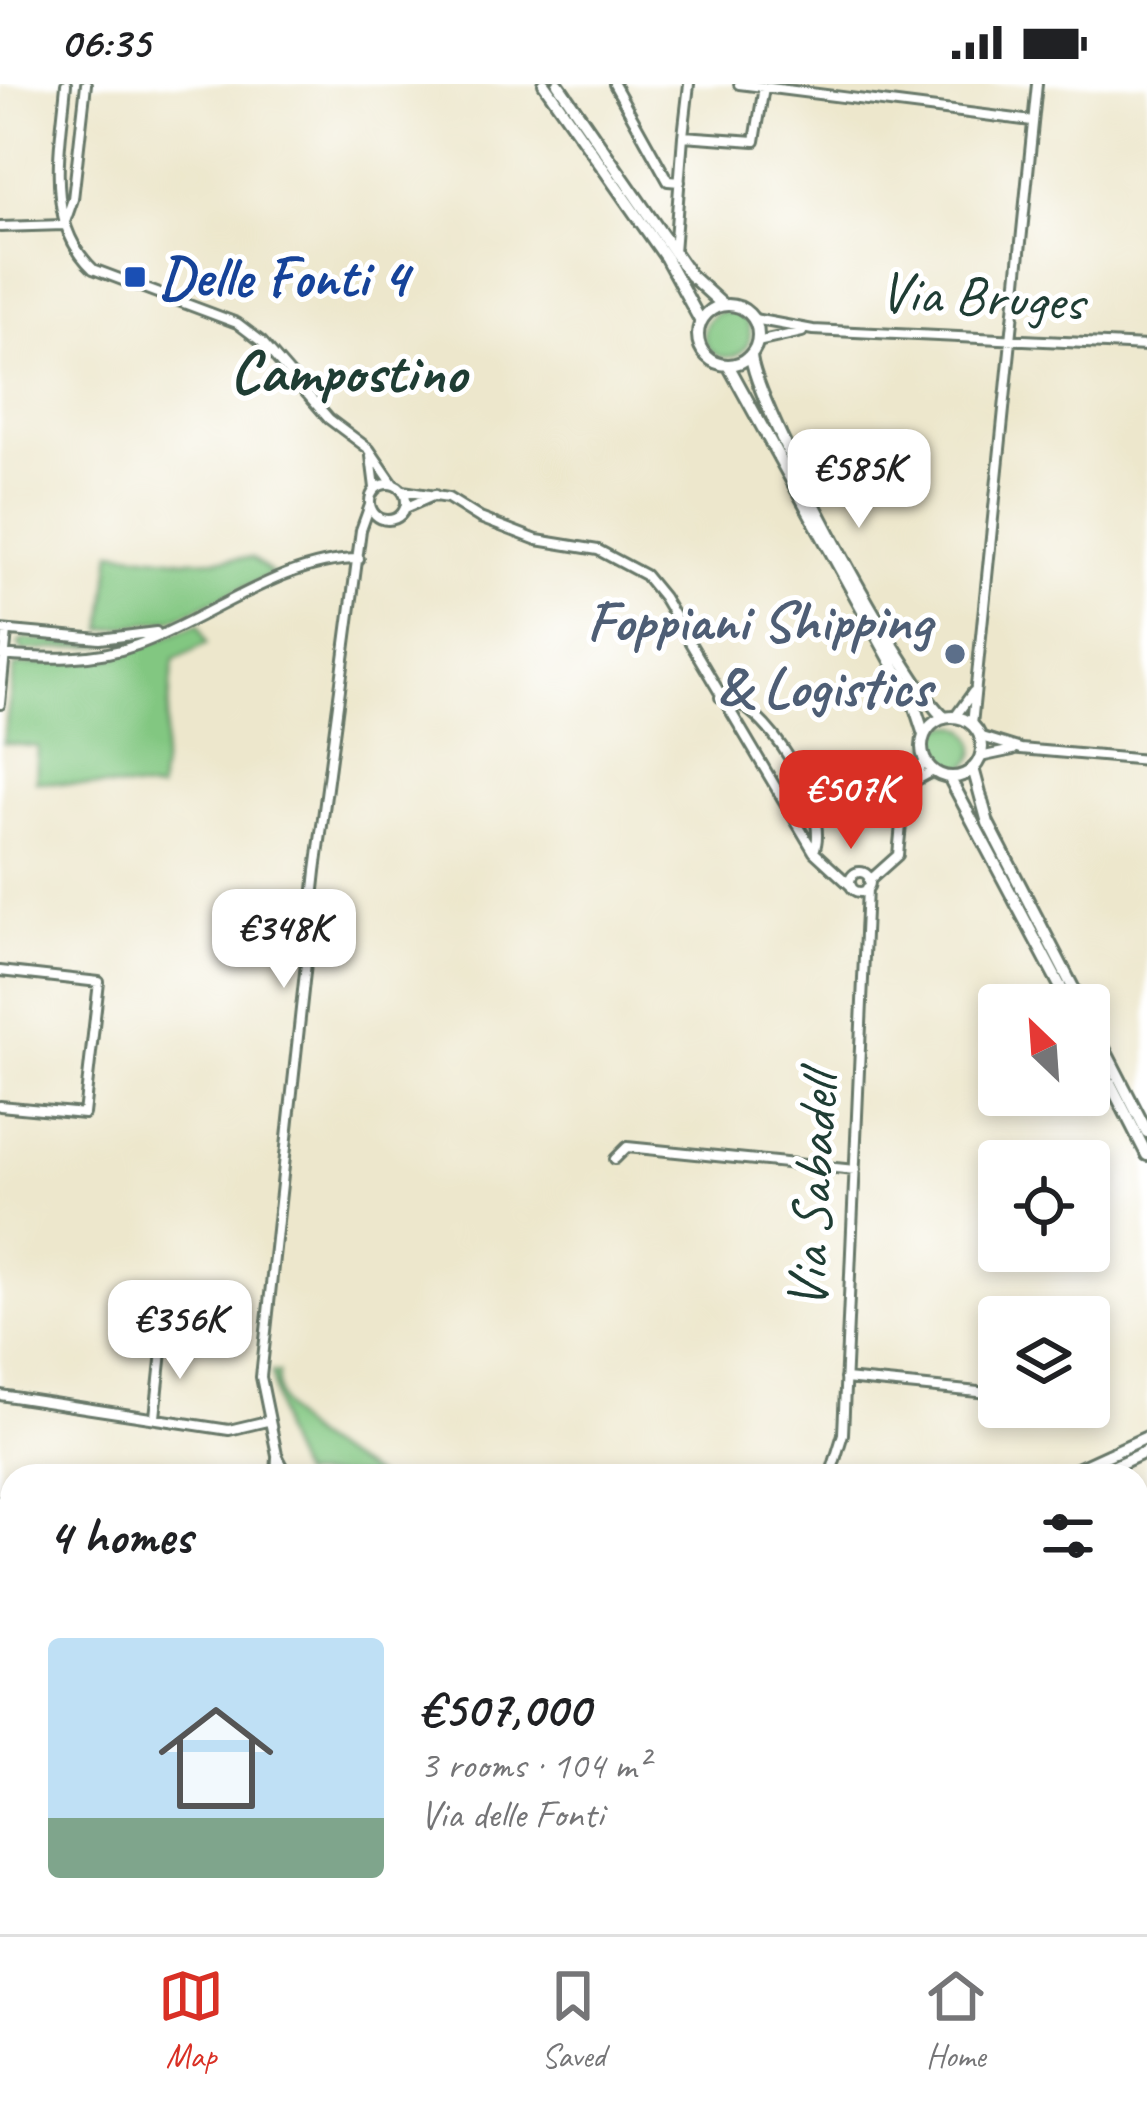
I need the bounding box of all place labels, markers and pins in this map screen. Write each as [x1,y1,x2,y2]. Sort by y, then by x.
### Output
place label: Delle Fonti 4 [159,241,414,313]
marker: Delle Fonti 4 [122,264,148,290]
pin: €585K [775,429,943,531]
place label: Foppiani Shipping & Logistics [587,585,936,723]
marker: Foppiani Shipping & Logistics [942,641,968,667]
pin: €507K [767,750,935,852]
pin: €348K [200,889,368,991]
pin: €356K [96,1280,264,1382]

